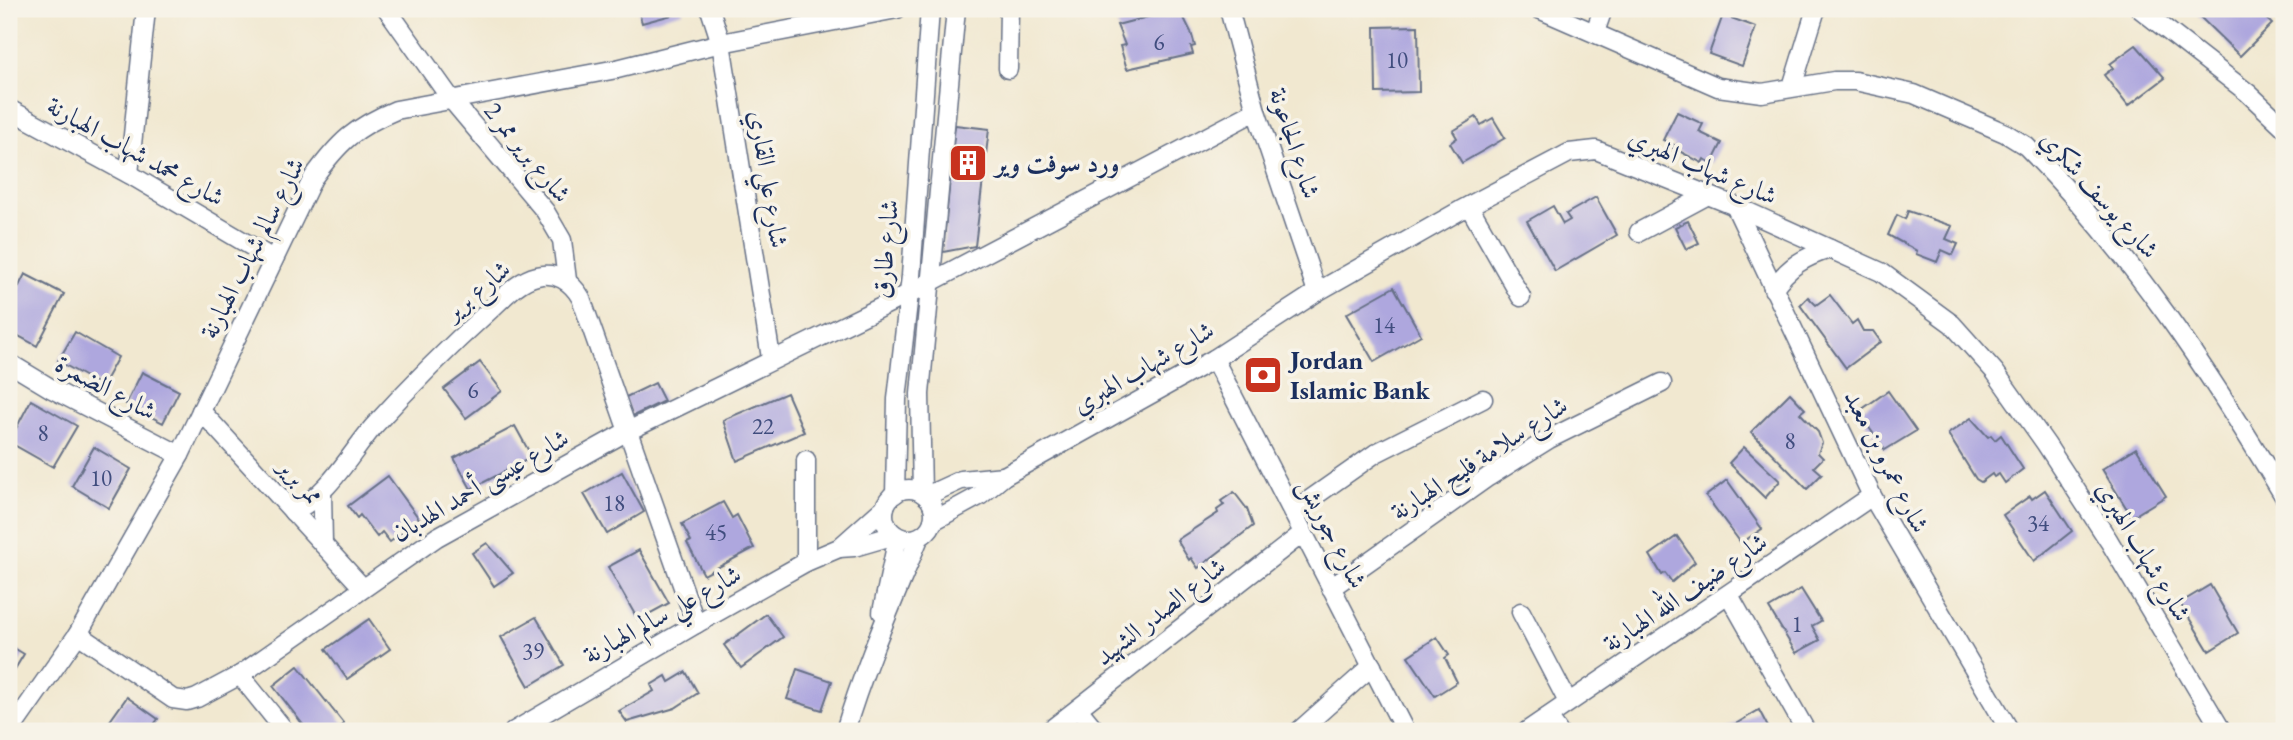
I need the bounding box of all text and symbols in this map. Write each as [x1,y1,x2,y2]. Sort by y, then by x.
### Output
house number: 6 [1153,27,1165,57]
house number: 10 [1386,45,1408,75]
street label: شارع الجاعونة [1256,83,1329,204]
street label: شارع محمد شهاب الهبارنة [39,88,231,218]
street label: شارع برير ممر 2 [473,94,579,213]
street label: شارع علي القاري [733,108,797,252]
street label: شارع شهاب الهبري [1622,119,1783,217]
street label: شارع يوسف شكري [2029,122,2167,269]
building icon: ورد سوفت وير [947,142,989,184]
place label: ورد سوفت وير [992,146,1119,180]
street label: شارع سالم شهاب الهبارنة [192,152,318,347]
street label: شارع طارق [864,198,911,300]
street label: شارع برير [434,252,521,334]
house number: 14 [1373,310,1396,340]
street label: شارع شهاب الهبري [1066,313,1223,426]
place label: Jordan Islamic Bank [1287,343,1431,407]
street label: شارع الضمرة [47,346,162,432]
bank icon: Jordan Islamic Bank [1242,354,1284,396]
house number: 6 [467,375,479,405]
street label: شارع عمرو بن معبد [1832,384,1938,541]
street label: شارع سلامة فليح الهبارنة [1384,388,1578,534]
house number: 22 [752,411,774,441]
house number: 8 [37,418,49,448]
street label: شارع عيسى أحمد الهدبان [385,420,577,554]
house number: 8 [1784,426,1796,456]
street label: ممر برير [269,448,331,512]
house number: 10 [90,463,112,493]
street label: شارع جوريش [1286,472,1375,596]
street label: شارع شهاب الهبري [2084,474,2199,630]
house number: 18 [603,488,625,518]
house number: 34 [2027,508,2050,538]
house number: 45 [705,517,727,547]
street label: شارع ضيف الله الهبارنة [1594,522,1777,664]
street label: شارع الصدر الشهيد [1087,549,1236,677]
street label: شارع علي سالم الهبارنة [577,557,751,678]
house number: 1 [1791,609,1803,639]
house number: 39 [522,636,544,666]

